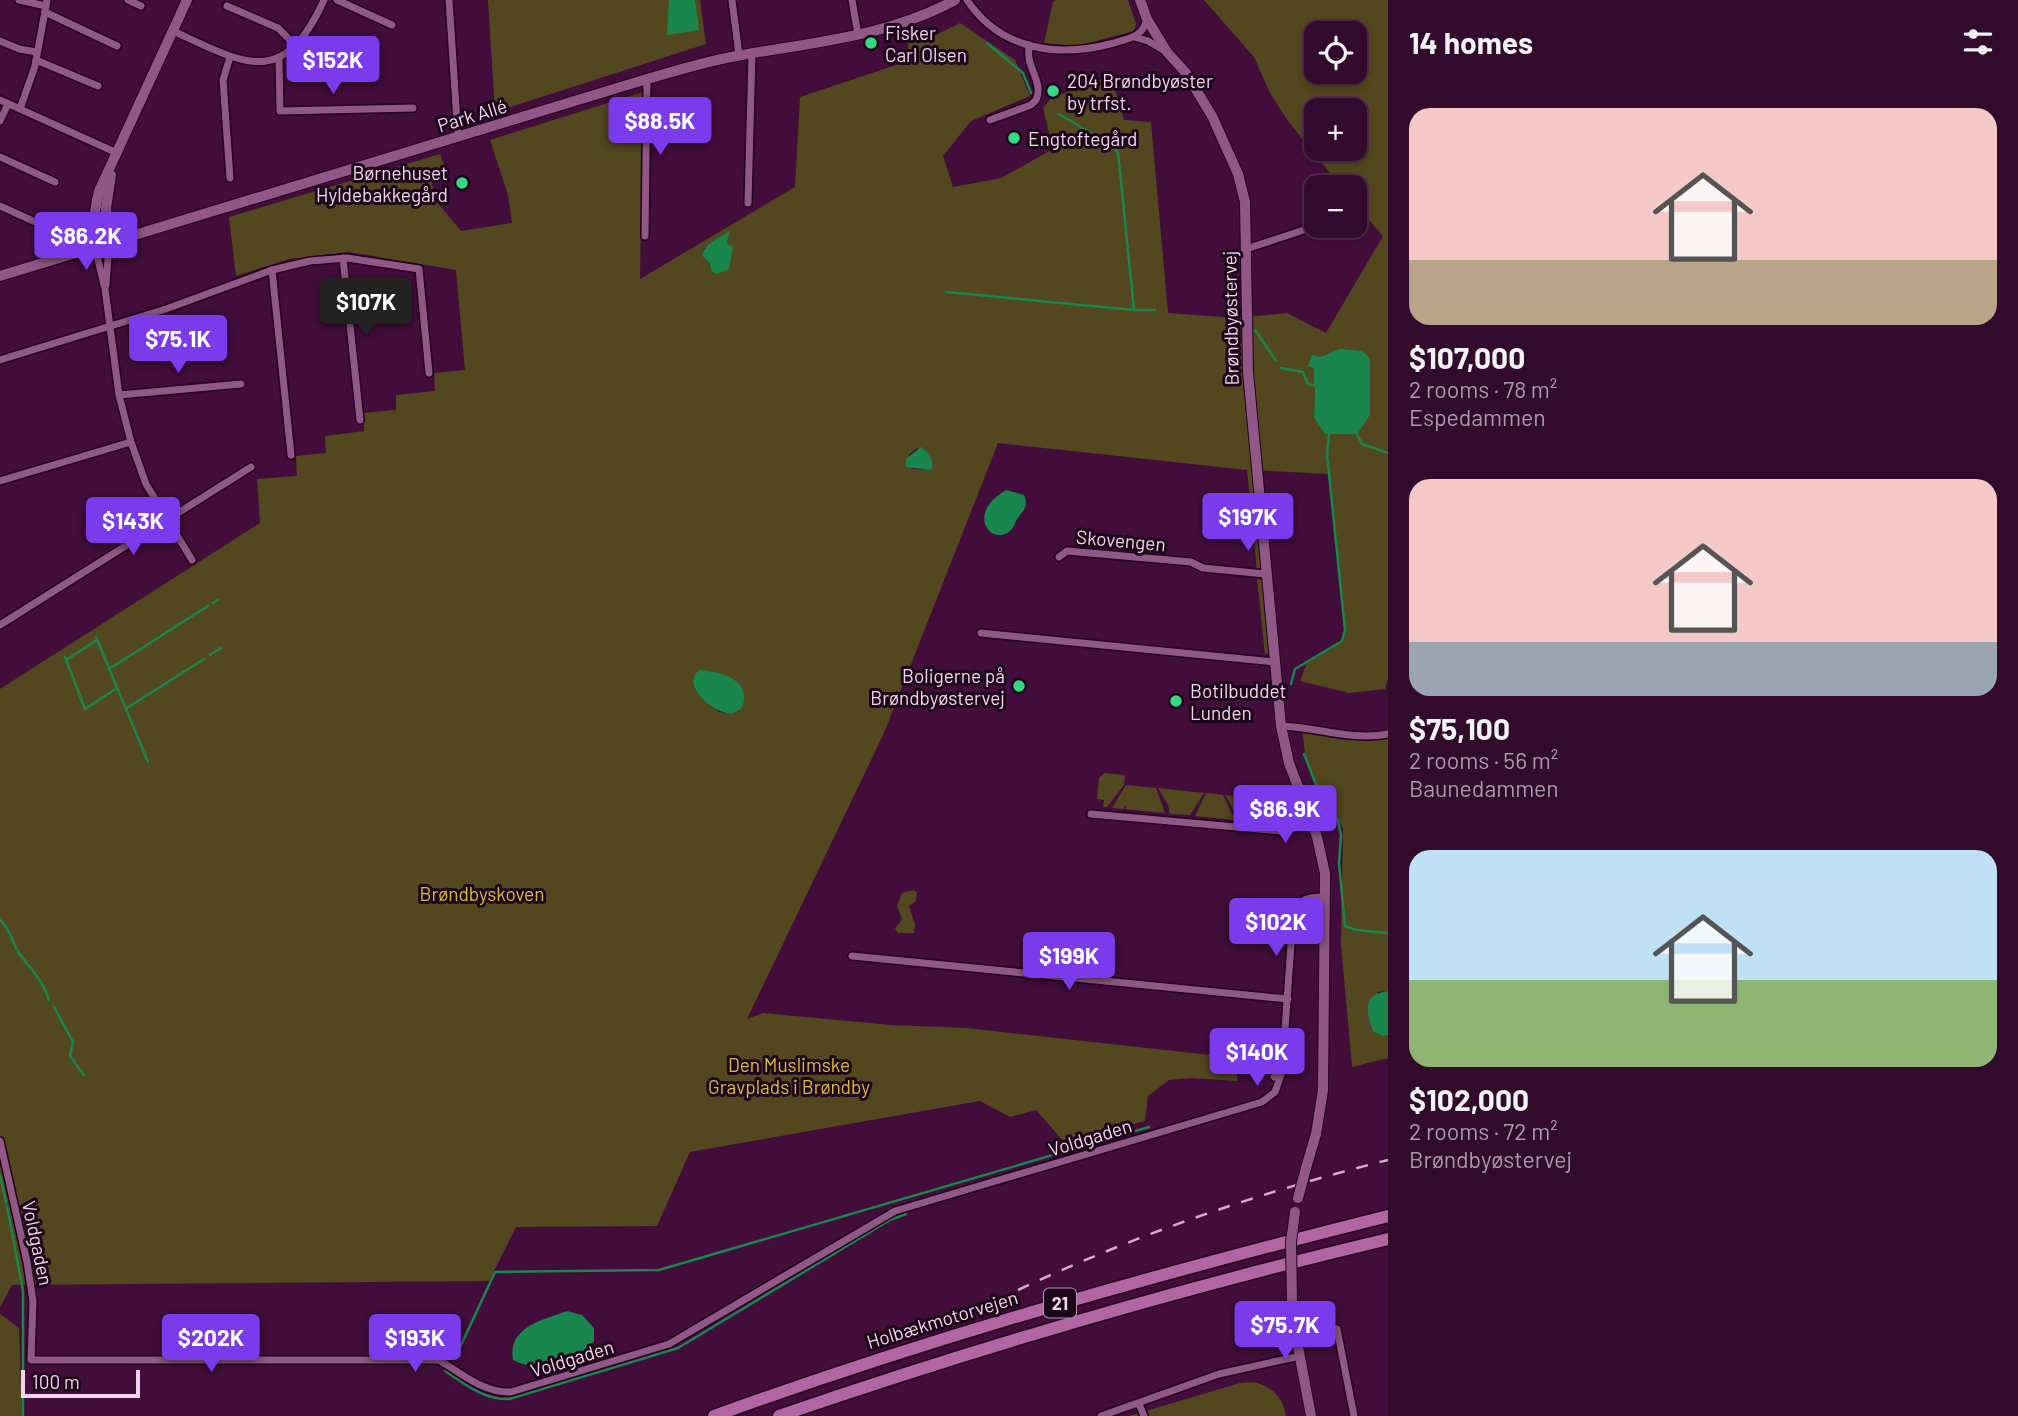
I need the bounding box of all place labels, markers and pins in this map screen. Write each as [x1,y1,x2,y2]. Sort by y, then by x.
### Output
place label: Fisker Carl Olsen [885,21,967,66]
marker: Fisker Carl Olsen [863,35,879,51]
pin: $152K [284,36,382,96]
place label: 204 Brøndbyøster by trfst. [1067,69,1213,114]
marker: 204 Brøndbyøster by trfst. [1045,83,1061,99]
pin: $88.5K [603,97,717,157]
place label: Engtoftegård [1028,127,1137,150]
marker: Engtoftegård [1006,130,1022,146]
place label: Børnehuset Hyldebakkegård [316,161,448,206]
marker: Børnehuset Hyldebakkegård [454,175,470,191]
pin: $86.2K [29,212,143,272]
pin: $107K [317,278,415,338]
pin: $75.1K [121,316,235,375]
pin: $197K [1199,494,1297,553]
pin: $143K [84,498,182,557]
place label: Boligerne på Brøndbyøstervej [870,664,1005,709]
marker: Boligerne på Brøndbyøstervej [1011,678,1027,694]
place label: Botilbuddet Lunden [1190,679,1287,724]
marker: Botilbuddet Lunden [1168,693,1184,709]
pin: $86.9K [1228,786,1342,845]
pin: $102K [1227,898,1325,958]
pin: $199K [1020,932,1118,992]
pin: $140K [1208,1028,1306,1088]
pin: $75.7K [1228,1302,1342,1361]
pin: $202K [162,1314,260,1374]
pin: $193K [366,1314,464,1374]

